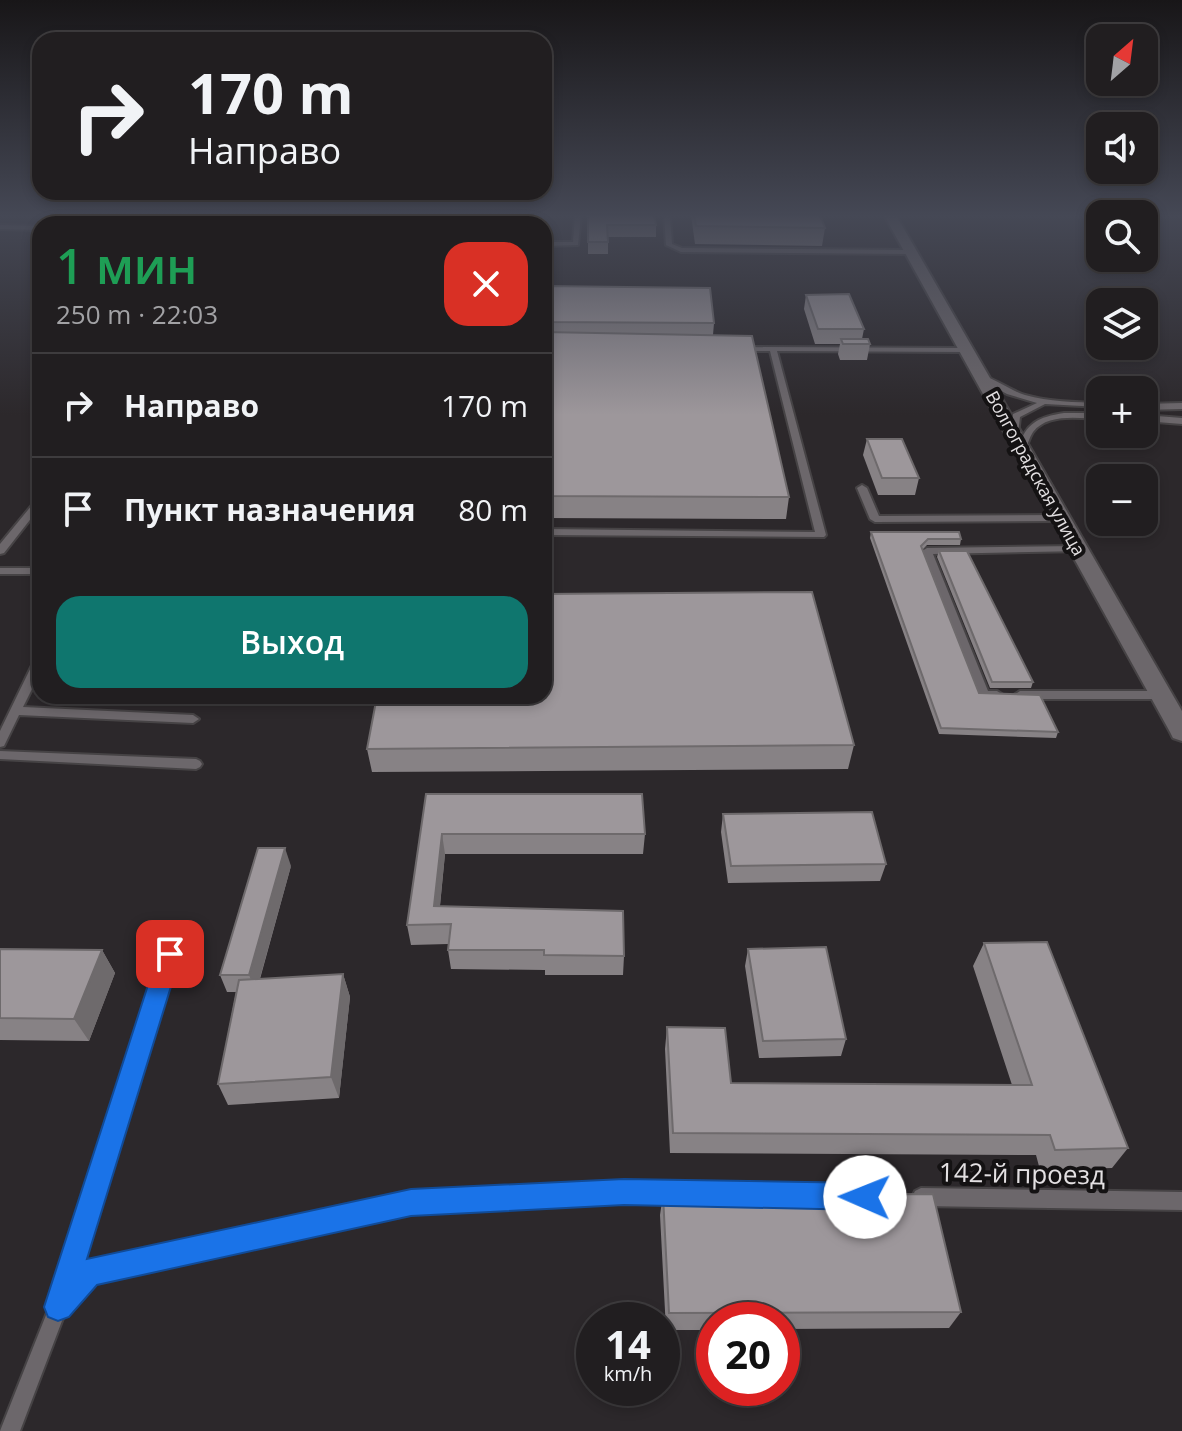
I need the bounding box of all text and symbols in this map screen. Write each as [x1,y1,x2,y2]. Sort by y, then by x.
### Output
north arrow [1086,24,1158,96]
map controls [1086,24,1158,536]
text: 170 m [188,54,354,130]
icon: right [56,64,160,168]
button: sound [1086,112,1158,184]
text: Направо [188,126,341,175]
button: search [1086,200,1158,272]
text: 1 мин [56,233,197,298]
button: close [444,242,528,326]
button: layers [1086,288,1158,360]
text: 250 m · 22:03 [56,296,218,332]
button: + [1086,376,1158,448]
icon: right [56,383,100,427]
text: Направо [124,385,259,426]
text: 170 m [441,385,528,426]
street label: Волгоградская улица [981,386,1091,560]
button: − [1086,464,1158,536]
icon: arrive [56,487,100,531]
text: Пункт назначения [124,489,416,530]
text: 80 m [458,489,528,530]
button: Выход [56,596,528,688]
pin [136,920,204,988]
icon: arrive [148,932,192,976]
street label: 142-й проезд [939,1154,1105,1192]
position arrow [823,1155,907,1239]
speed limit sign: 20 [696,1302,800,1406]
text: 14 [605,1316,651,1371]
text: km/h [604,1360,652,1387]

